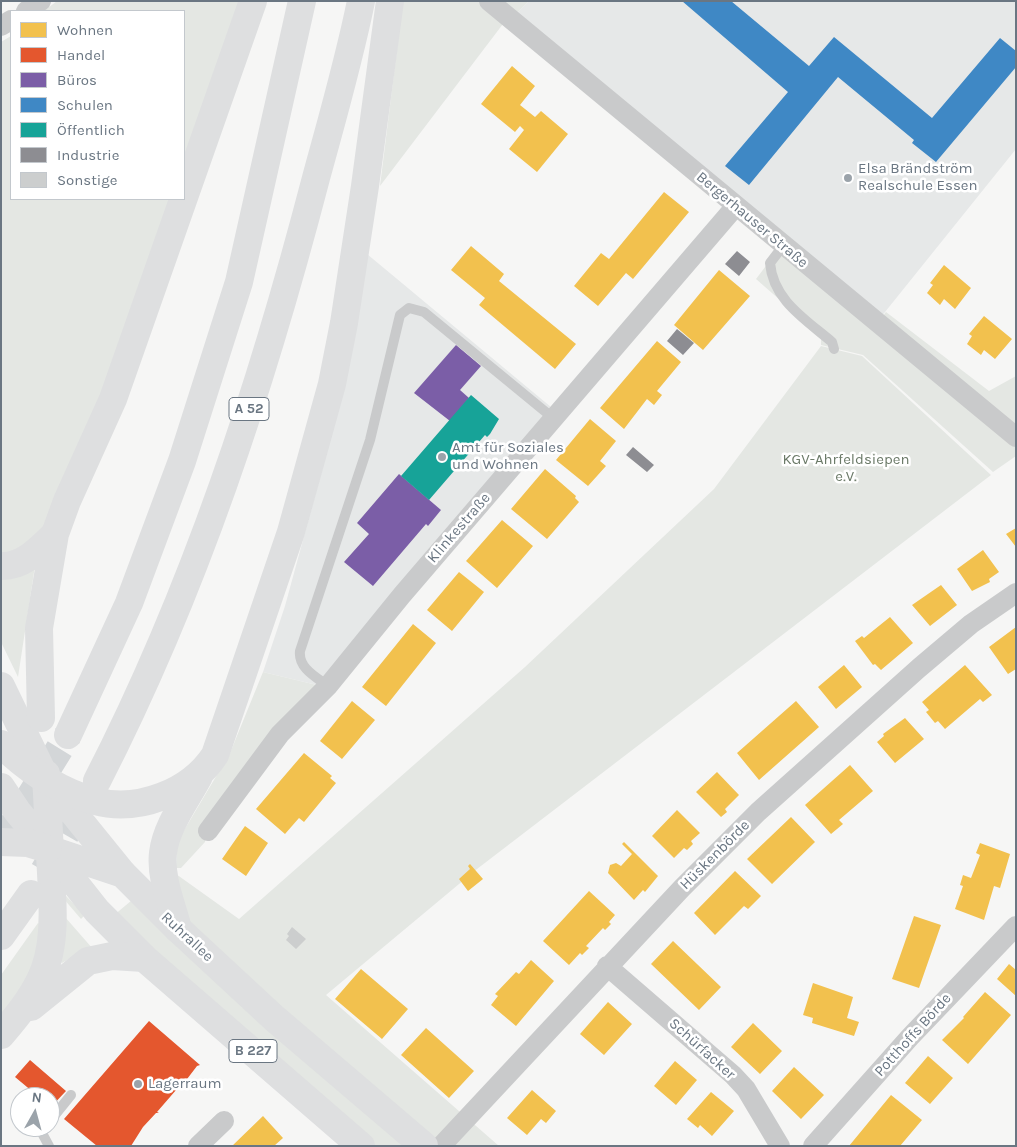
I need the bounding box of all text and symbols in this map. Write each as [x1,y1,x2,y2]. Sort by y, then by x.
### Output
legend [10,10,185,200]
text: Wohnen [57,21,113,39]
text: Handel [57,46,105,64]
text: Büros [57,71,97,89]
text: Schulen [57,96,113,114]
text: Öffentlich [57,121,125,139]
text: Industrie [57,146,119,164]
place label: Elsa Brändström Realschule Essen [858,160,978,195]
street label: Bergerhauser Straße [693,168,811,272]
text: Sonstige [57,171,117,189]
marker: Elsa Brändström Realschule Essen [842,172,854,184]
road number: A 52 [229,398,269,420]
place label: Amt für Soziales und Wohnen [452,439,564,474]
marker: Amt für Soziales und Wohnen [436,451,448,463]
park label: KGV-Ahrfeldsiepen e.V. [782,451,910,486]
street label: Klinkestraße [424,489,494,567]
street label: Hüskenbörde [676,816,754,894]
street label: Ruhrallee [157,908,217,966]
street label: Potthoffs Börde [871,990,955,1080]
street label: Schürfacker [665,1015,739,1083]
road number: B 227 [229,1040,277,1062]
place label: Lagerraum [148,1075,222,1093]
marker: Lagerraum [132,1078,144,1090]
north arrow [10,1087,60,1137]
text: N [31,1089,43,1107]

